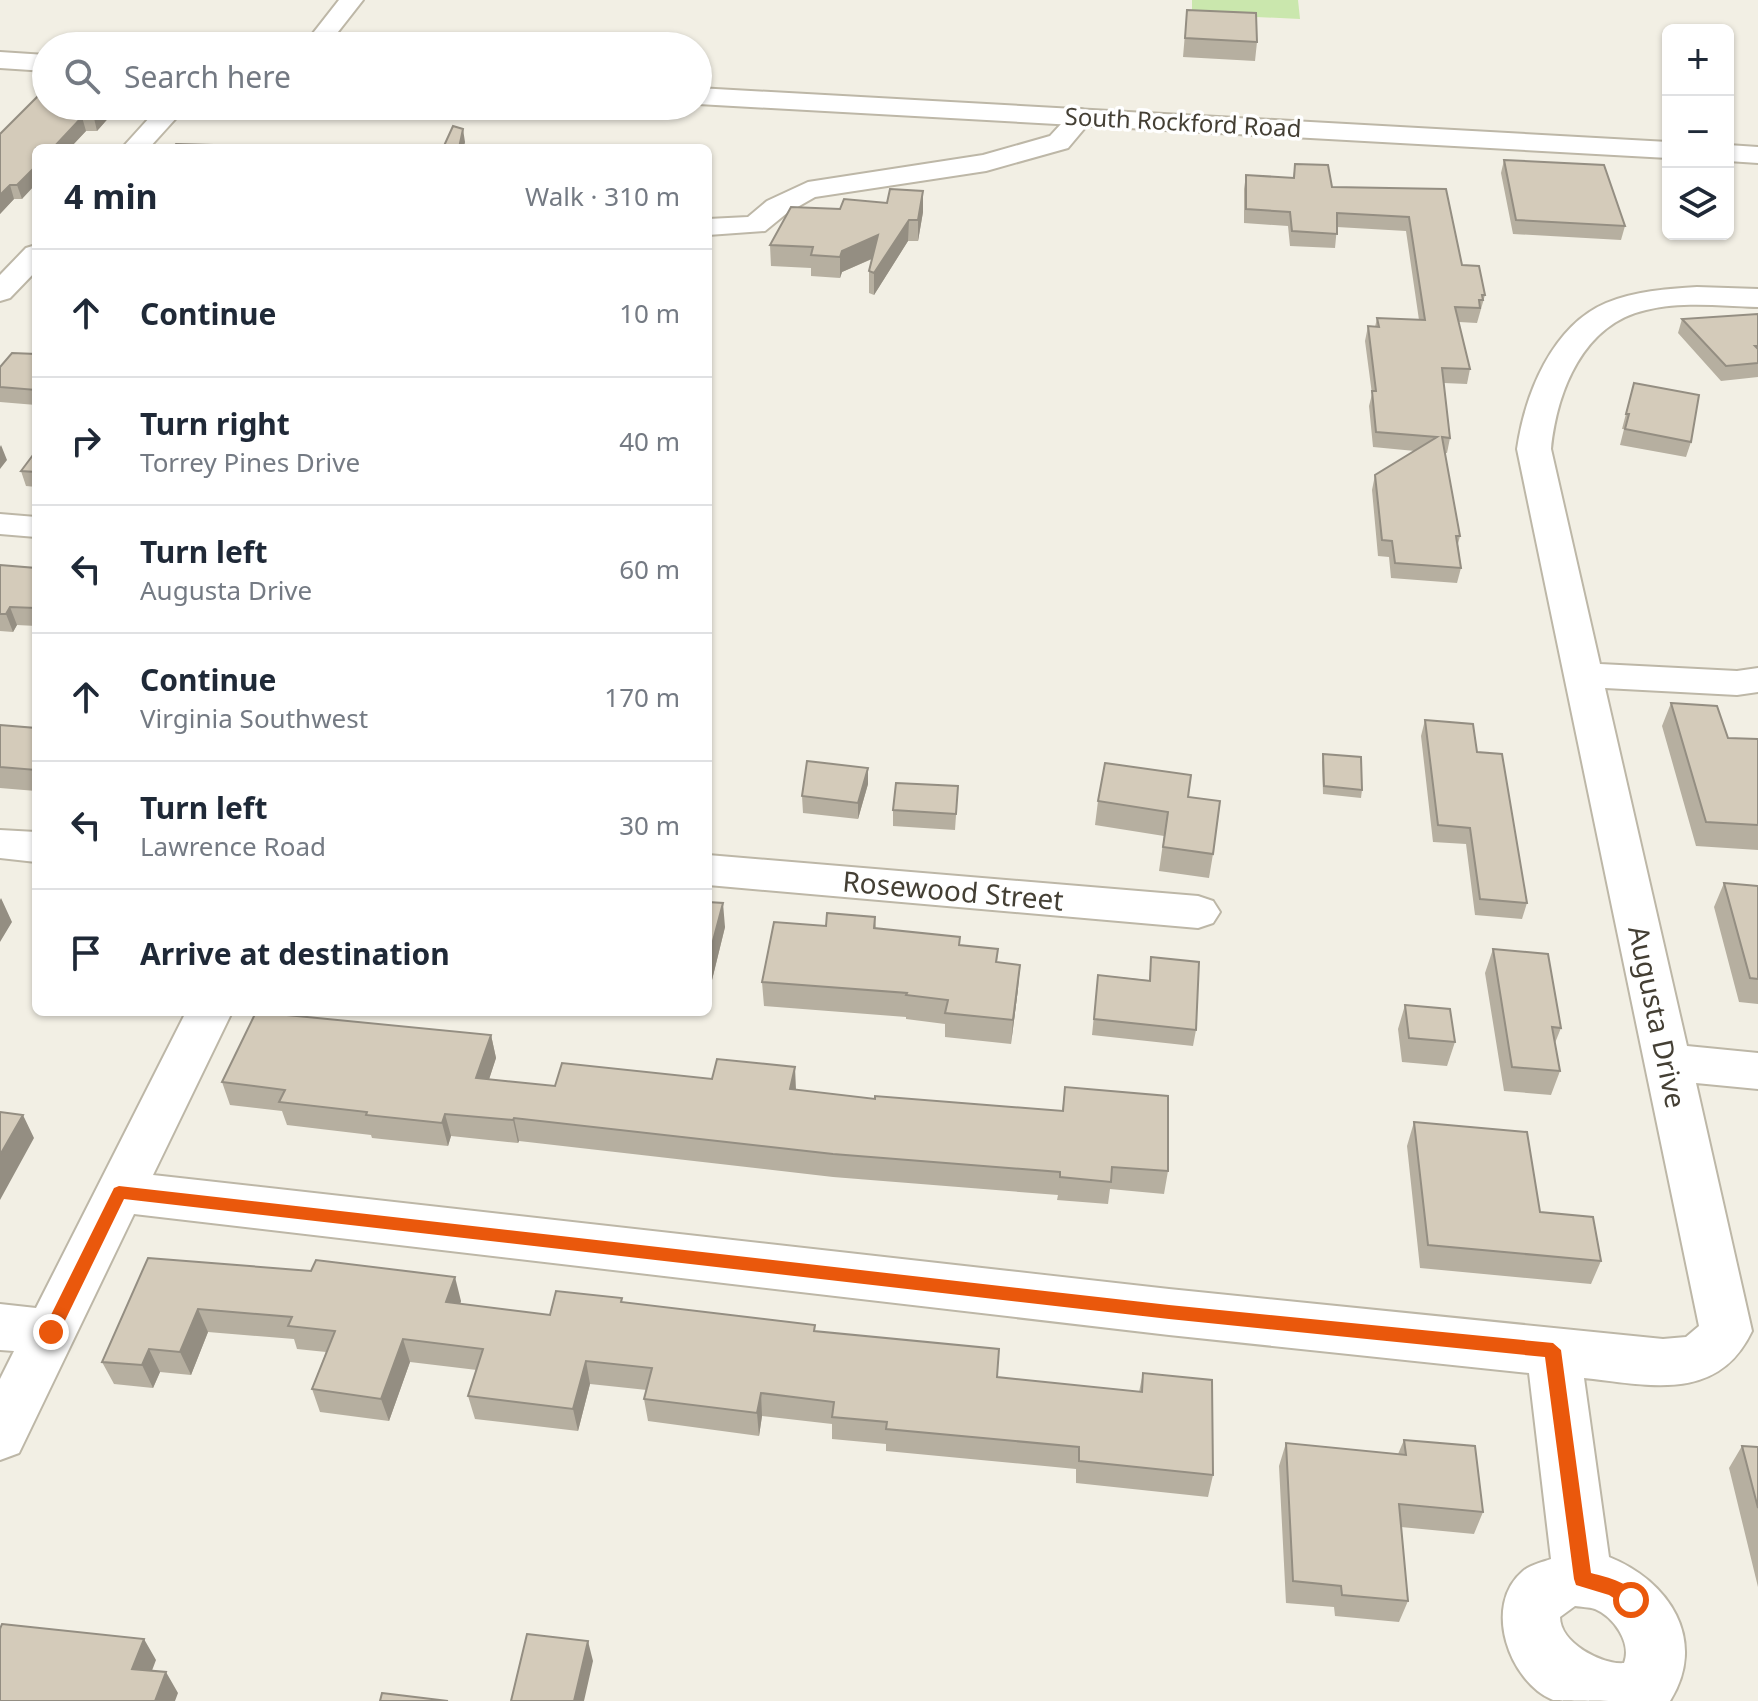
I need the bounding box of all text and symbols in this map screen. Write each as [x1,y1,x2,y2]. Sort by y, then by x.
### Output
map controls [1662,24,1734,240]
button: + [1662,24,1734,96]
search box [32,32,712,120]
icon: search [60,54,104,98]
text: Search here [124,56,291,97]
button: − [1662,96,1734,168]
street label: South Rockford Road [1064,99,1302,144]
button: layers [1662,168,1734,240]
text: 4 min [64,173,158,219]
text: Walk · 310 m [525,178,680,214]
icon: ahead [64,291,108,335]
text: Continue [140,293,276,334]
text: 10 m [619,295,680,331]
text: Turn right [140,403,290,444]
icon: right [64,419,108,463]
text: 40 m [619,423,680,459]
text: Torrey Pines Drive [140,444,360,480]
text: Turn left [140,531,268,572]
icon: left [64,547,108,591]
text: 60 m [619,551,680,587]
text: Augusta Drive [140,572,312,608]
text: Continue [140,659,276,700]
icon: ahead [64,675,108,719]
text: 170 m [604,679,680,715]
text: Virginia Southwest [140,700,368,736]
text: Turn left [140,787,268,828]
icon: left [64,803,108,847]
text: 30 m [619,807,680,843]
text: Lawrence Road [140,828,326,864]
street label: Rosewood Street [841,861,1065,919]
street label: Augusta Drive [1620,922,1696,1111]
icon: arrive [64,931,108,975]
text: Arrive at destination [140,933,450,974]
route end [33,1314,69,1350]
route start [1613,1582,1649,1618]

